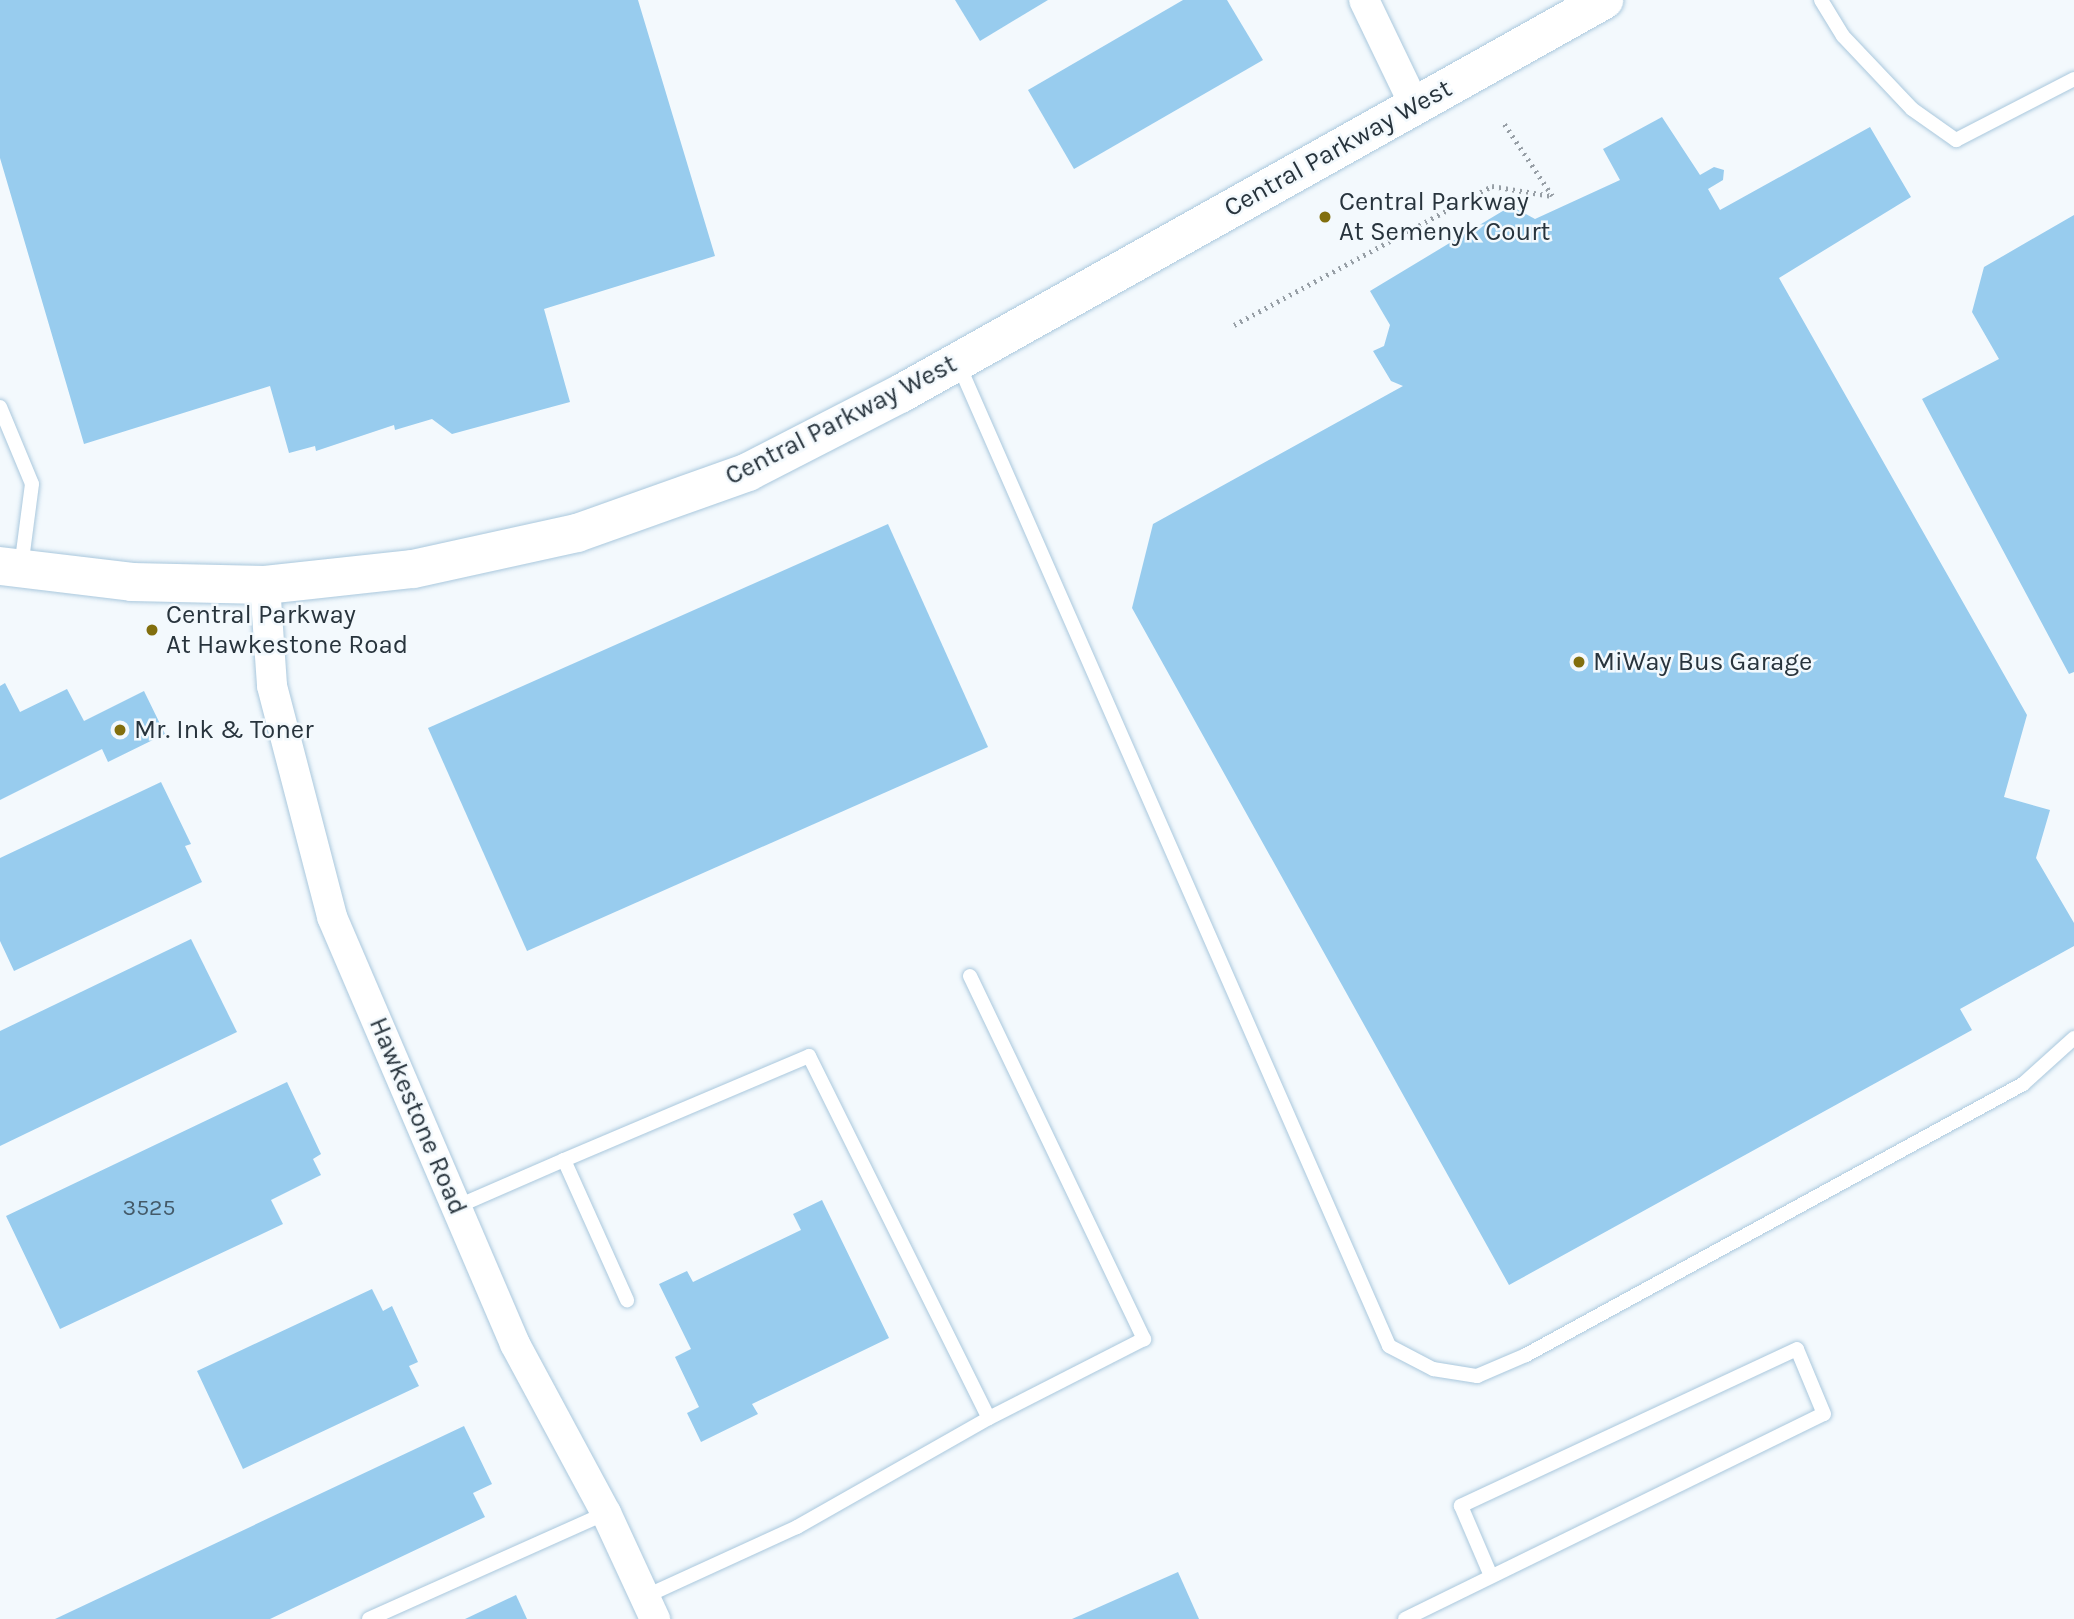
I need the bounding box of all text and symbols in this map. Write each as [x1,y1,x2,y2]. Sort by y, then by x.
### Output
street label: Central Parkway West [1219,72,1457,224]
place label: Central Parkway At Semenyk Court [1339,186,1550,248]
marker: Central Parkway At Semenyk Court [1317,209,1333,225]
street label: Central Parkway West [720,348,962,492]
place label: Central Parkway At Hawkestone Road [166,599,408,660]
marker: Central Parkway At Hawkestone Road [144,622,160,638]
place label: MiWay Bus Garage [1593,646,1812,678]
marker: MiWay Bus Garage [1571,654,1587,670]
place label: Mr. Ink & Toner [134,714,314,746]
marker: Mr. Ink & Toner [112,722,128,738]
street label: Hawkestone Road [362,1013,474,1219]
house number: 3525 [123,1194,175,1222]

